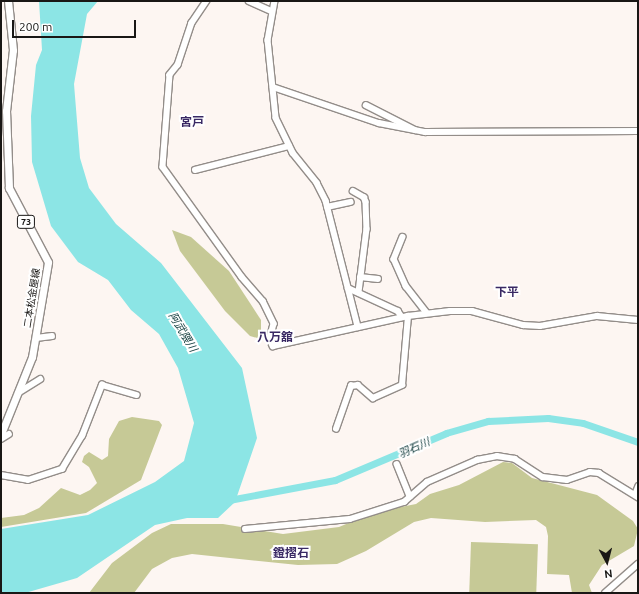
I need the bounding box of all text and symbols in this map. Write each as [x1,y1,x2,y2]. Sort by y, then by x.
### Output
scale bar [14,12,138,38]
text: 200 m [19,20,52,33]
district label: 宮戸 [180,115,204,129]
road number: 73 [16,215,36,229]
street label: 二本松金屋線 [21,267,43,329]
district label: 下平 [495,285,519,299]
water label: 阿武隈川 [166,310,200,354]
district label: 八万舘 [257,330,293,344]
water label: 羽石川 [396,435,432,461]
north arrow [587,542,627,582]
district label: 鐙摺石 [273,546,309,560]
text: N [604,567,613,580]

